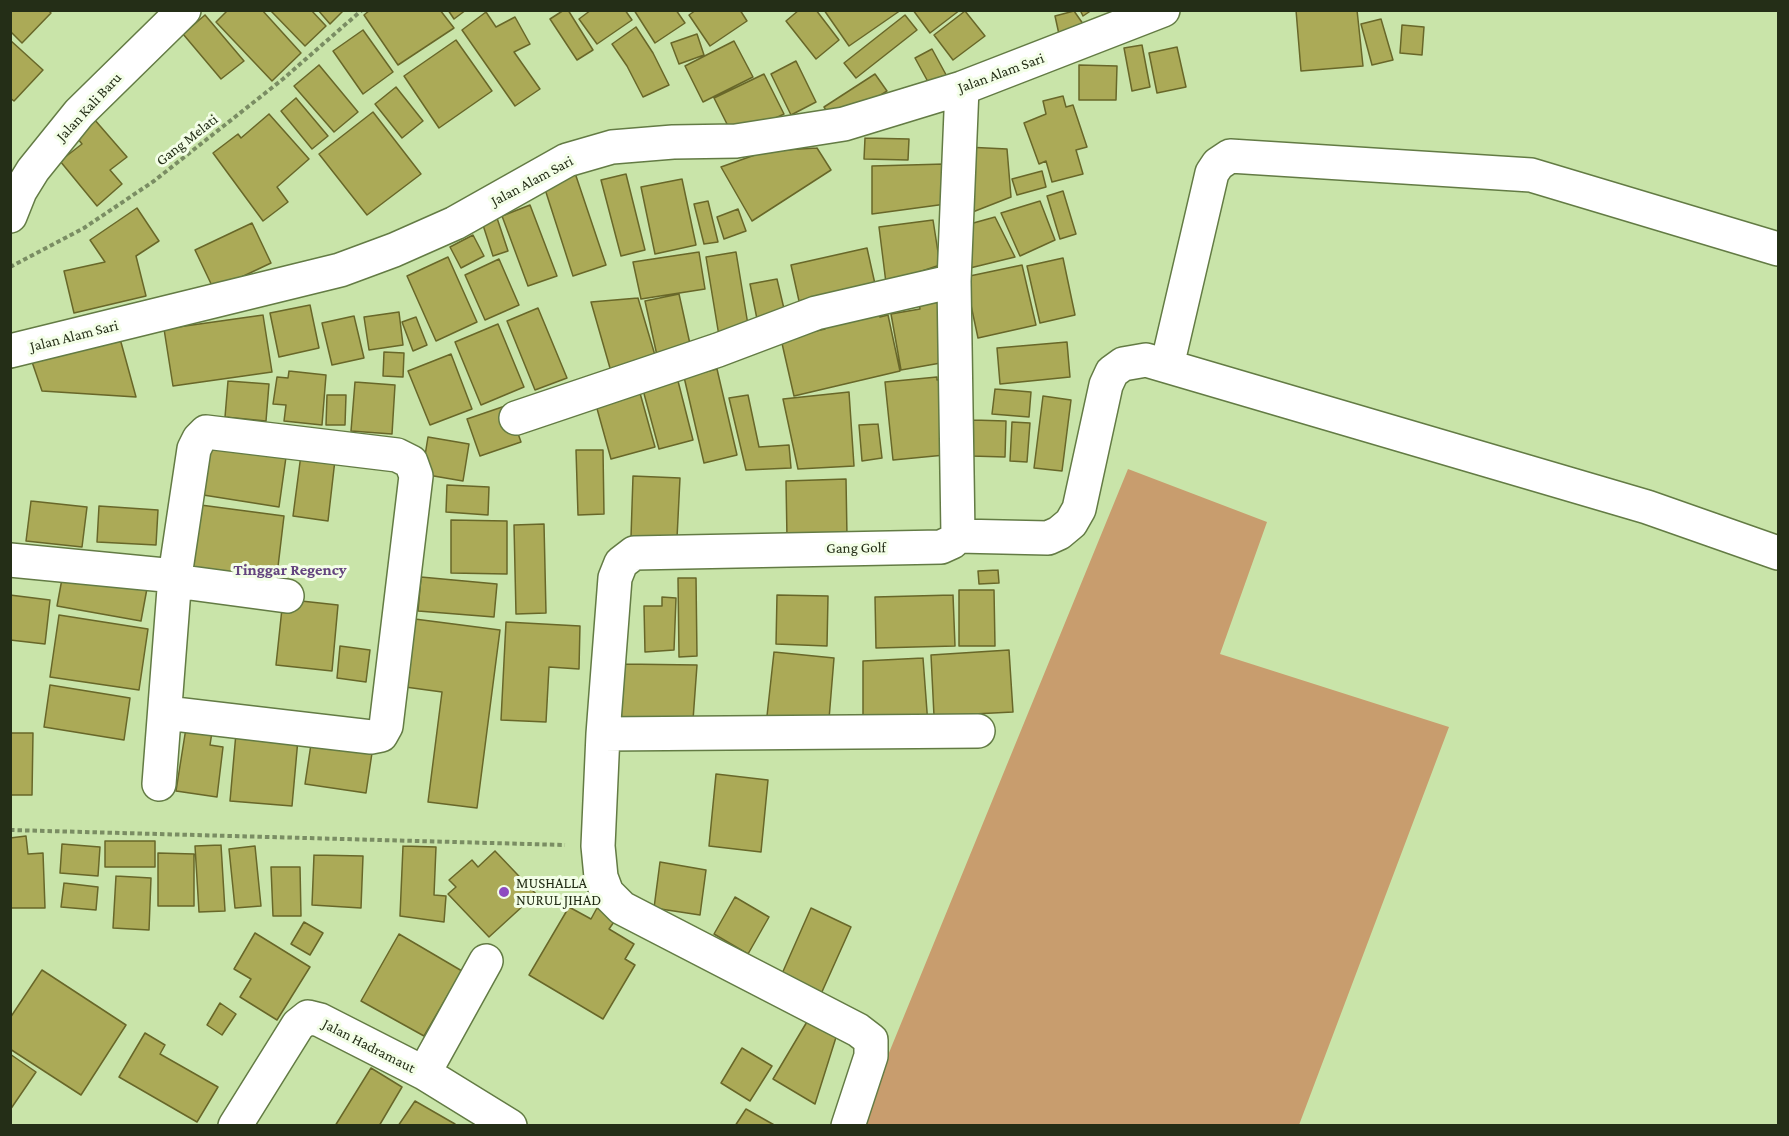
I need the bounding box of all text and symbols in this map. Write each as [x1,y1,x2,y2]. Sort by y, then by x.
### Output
street label: Jalan Alam Sari [955,49,1047,97]
street label: Jalan Kali Baru [53,69,125,145]
street label: Gang Melati [153,110,221,170]
street label: Jalan Alam Sari [488,152,576,210]
street label: Jalan Alam Sari [28,316,120,356]
street label: Gang Golf [826,538,886,558]
district label: Tinggar Regency [233,560,347,580]
place label: MUSHALLA NURUL JIHAD [516,874,601,909]
marker: MUSHALLA NURUL JIHAD [497,885,511,899]
street label: Jalan Hadramaut [320,1015,418,1077]

